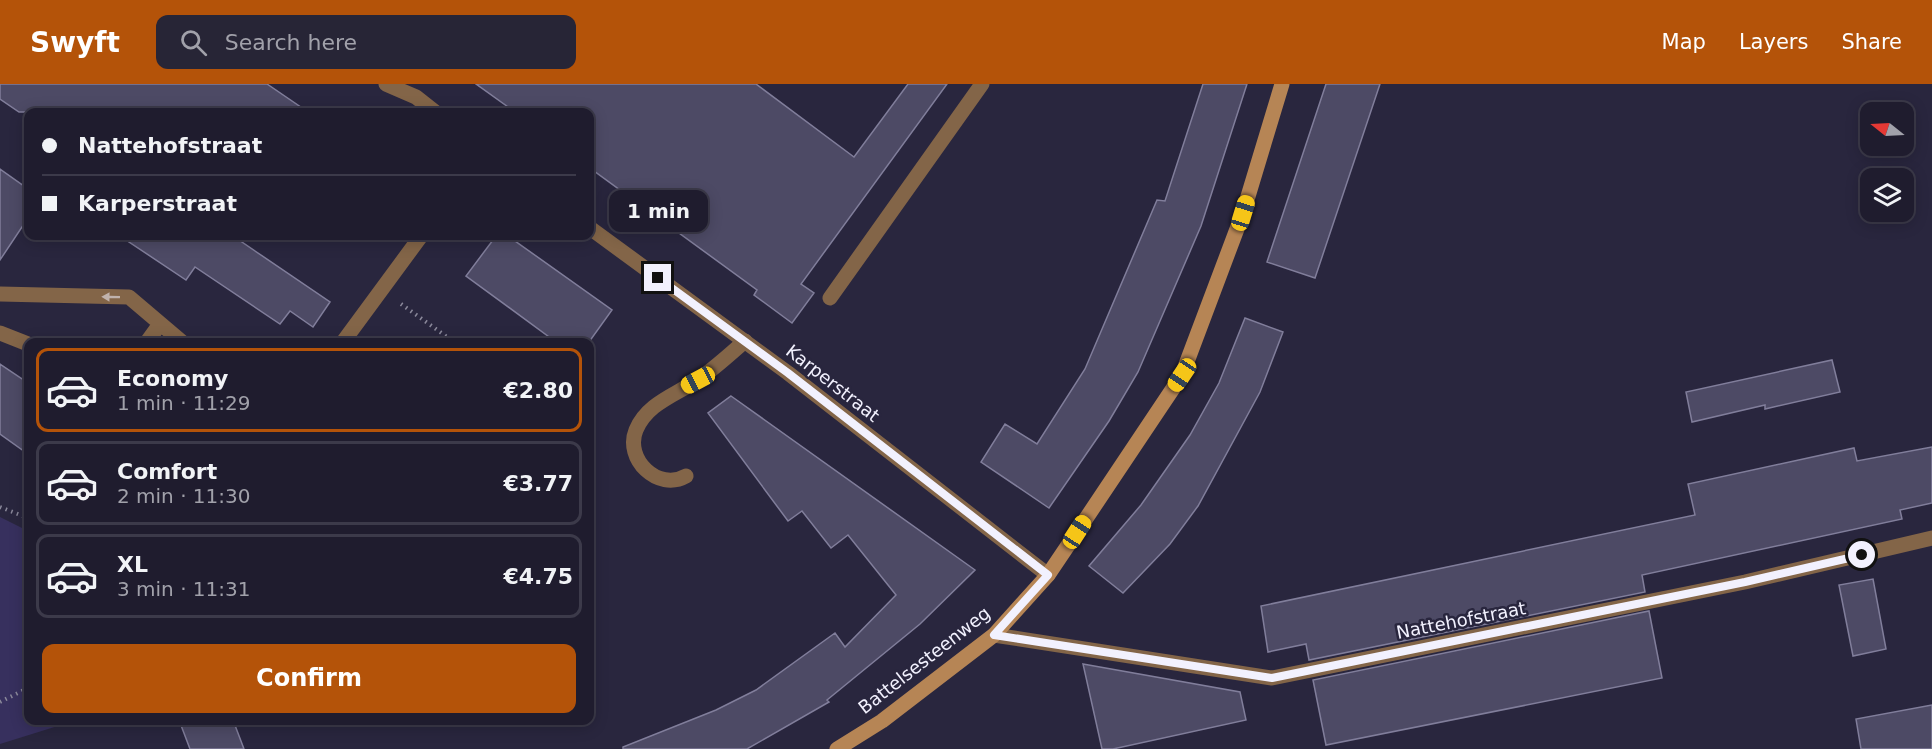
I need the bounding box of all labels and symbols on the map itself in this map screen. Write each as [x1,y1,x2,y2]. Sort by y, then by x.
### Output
north arrow [1860,102,1914,156]
callout: 1 min [608,191,708,233]
car [1229,193,1257,233]
route end [644,264,671,291]
one-way arrow [102,292,121,301]
street label: Karperstraat [782,340,884,426]
car [1164,355,1200,395]
car [678,364,718,396]
car [1060,512,1094,552]
route start [1848,541,1875,568]
street label: Nattehofstraat [1395,597,1527,643]
street label: Battelsesteenweg [854,602,994,718]

